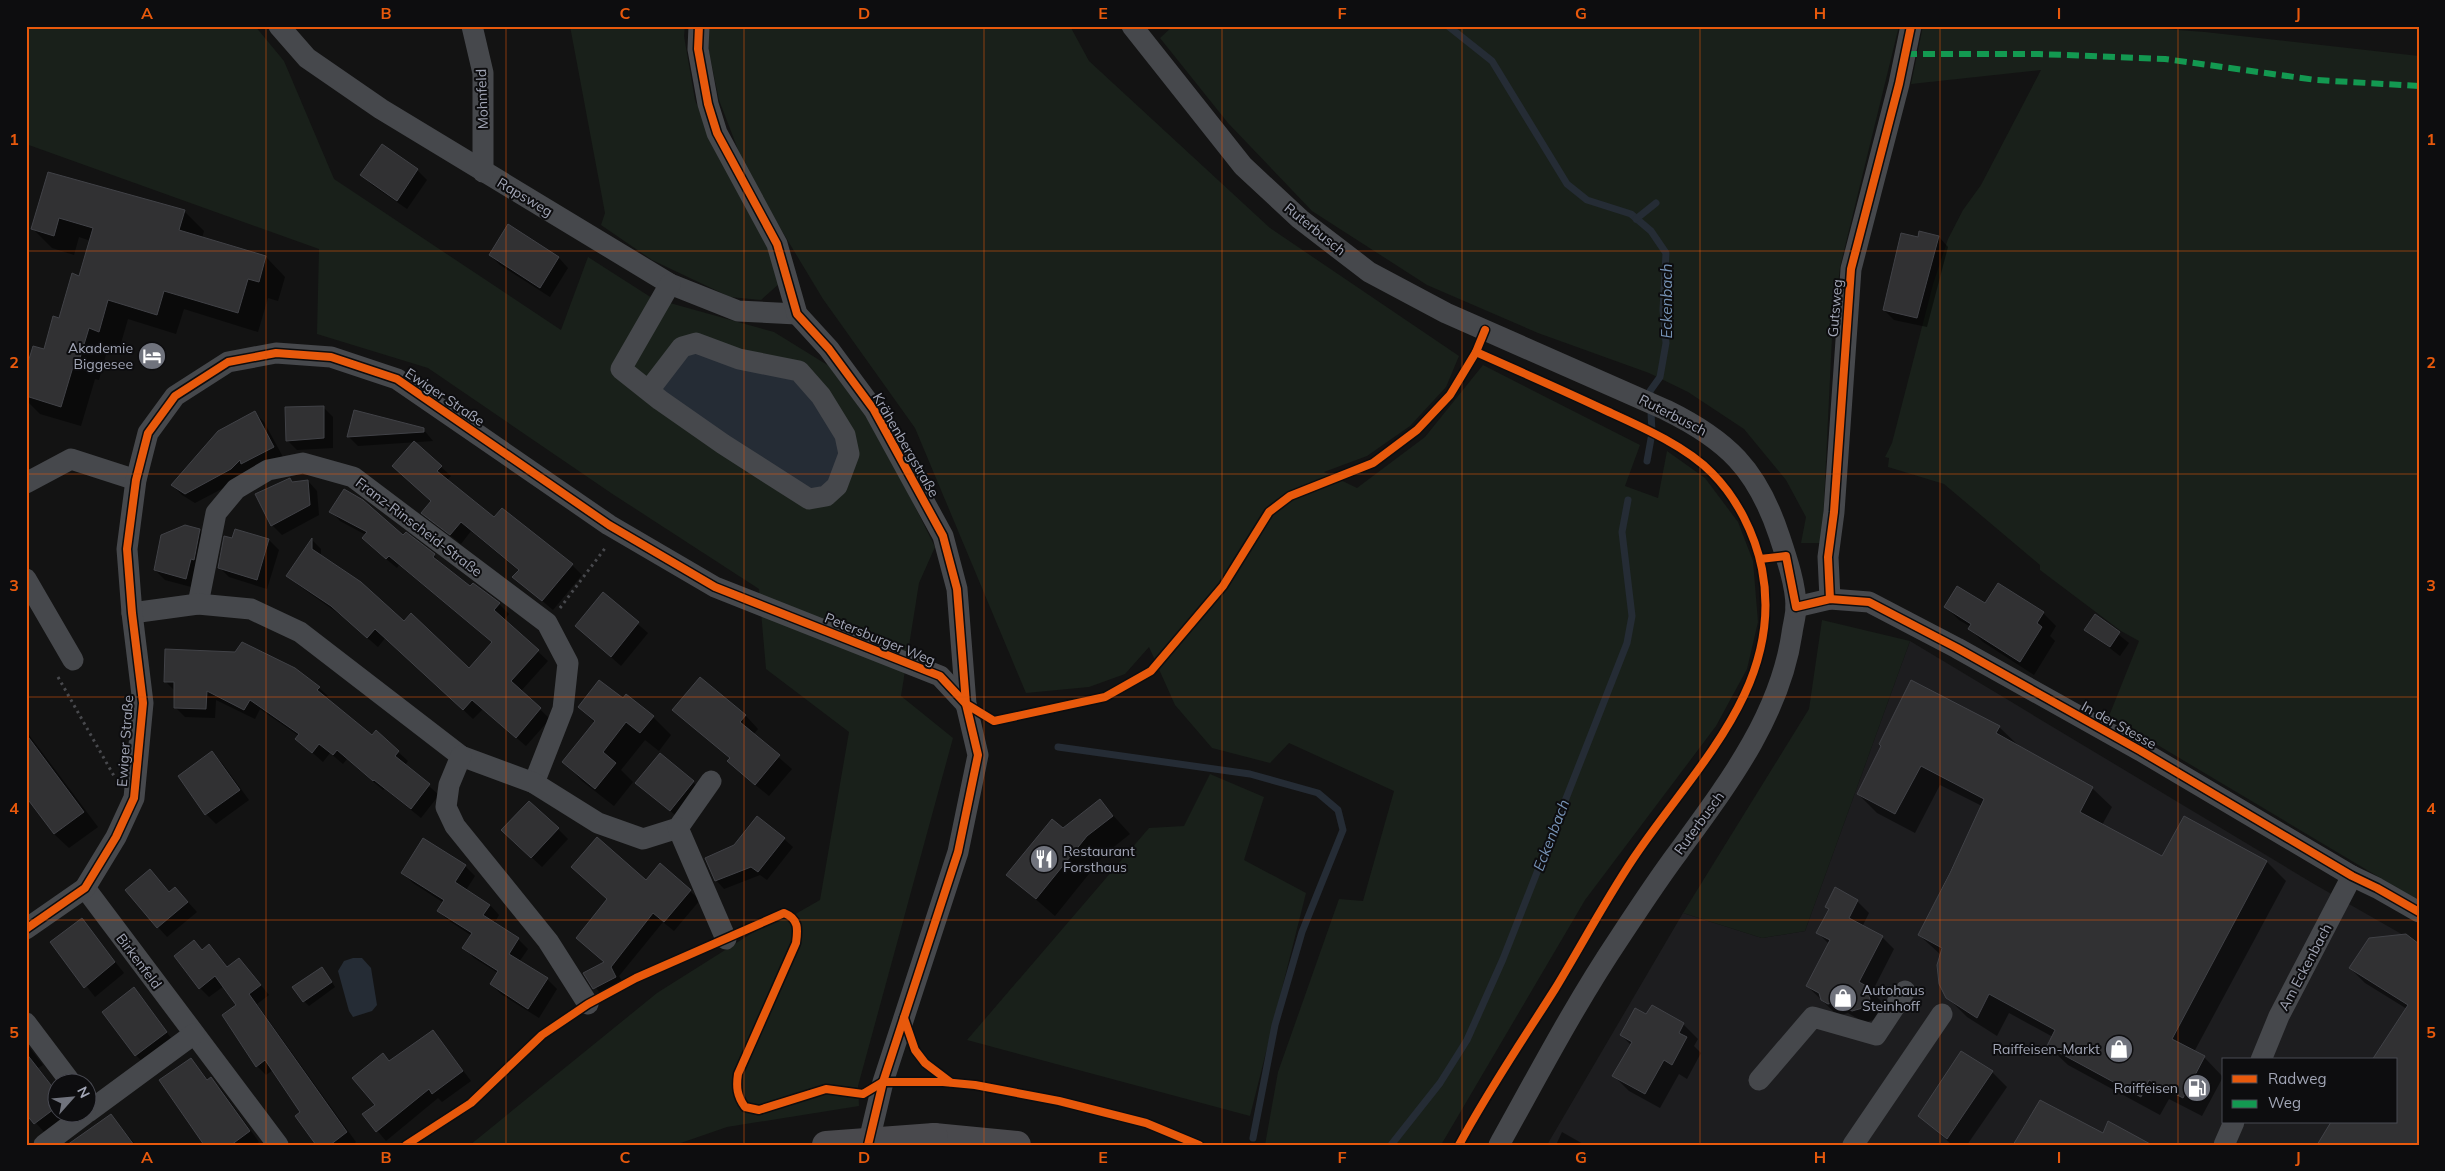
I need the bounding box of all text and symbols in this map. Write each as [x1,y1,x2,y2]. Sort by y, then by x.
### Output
text: A [141,3,153,23]
text: B [380,3,392,23]
text: C [620,3,631,23]
text: D [858,3,870,23]
text: E [1098,3,1108,23]
text: F [1337,3,1347,23]
text: G [1575,3,1587,23]
text: H [1814,3,1826,23]
text: I [2057,3,2061,23]
text: J [2295,3,2301,23]
street label: Mohnfeld [472,69,492,129]
text: 1 [9,129,19,149]
text: 1 [2426,129,2436,149]
street label: Rapsweg [494,173,556,221]
street label: Ruterbusch [1281,199,1349,259]
water label: Eckenbach [1657,263,1676,338]
street label: Gutsweg [1824,278,1846,338]
place label: Akademie Biggesee [68,339,133,373]
hotel icon: Akademie Biggesee [137,341,167,371]
text: 2 [9,352,19,372]
text: 2 [2426,352,2436,372]
street label: Ewiger Straße [402,364,488,430]
street label: Krähenbergstraße [869,390,943,500]
street label: Ruterbusch [1636,390,1710,440]
street label: Franz-Rinscheid-Straße [352,473,486,581]
text: 3 [9,575,19,595]
text: 3 [2426,575,2436,595]
street label: Petersburger Weg [822,609,938,669]
street label: Ewiger Straße [113,695,137,787]
street label: In der Stesse [2078,697,2160,753]
street label: Ruterbusch [1670,788,1728,858]
water label: Eckenbach [1529,796,1573,873]
text: 4 [9,798,19,818]
text: 4 [2426,798,2436,818]
place label: Restaurant Forsthaus [1063,842,1135,876]
restaurant icon: Restaurant Forsthaus [1029,844,1059,874]
street label: Am Eckenbach [2274,920,2336,1014]
street label: Birkenfeld [112,930,166,992]
place label: Autohaus Steinhoff [1862,981,1925,1015]
shop icon: Autohaus Steinhoff [1828,983,1858,1013]
text: 5 [9,1022,19,1042]
text: 5 [2426,1022,2436,1042]
shop icon: Raiffeisen-Markt [2104,1034,2134,1064]
place label: Raiffeisen-Markt [1992,1040,2100,1058]
legend [2222,1058,2398,1124]
text: Radweg [2268,1069,2326,1088]
fuel station icon: Raiffeisen [2182,1073,2212,1103]
north arrow [48,1074,98,1124]
place label: Raiffeisen [2114,1079,2178,1097]
text: N [73,1083,94,1101]
text: Weg [2268,1093,2301,1112]
text: A [141,1147,153,1167]
text: B [380,1147,392,1167]
text: C [620,1147,631,1167]
text: D [858,1147,870,1167]
text: E [1098,1147,1108,1167]
text: F [1337,1147,1347,1167]
text: G [1575,1147,1587,1167]
text: H [1814,1147,1826,1167]
text: I [2057,1147,2061,1167]
text: J [2295,1147,2301,1167]

